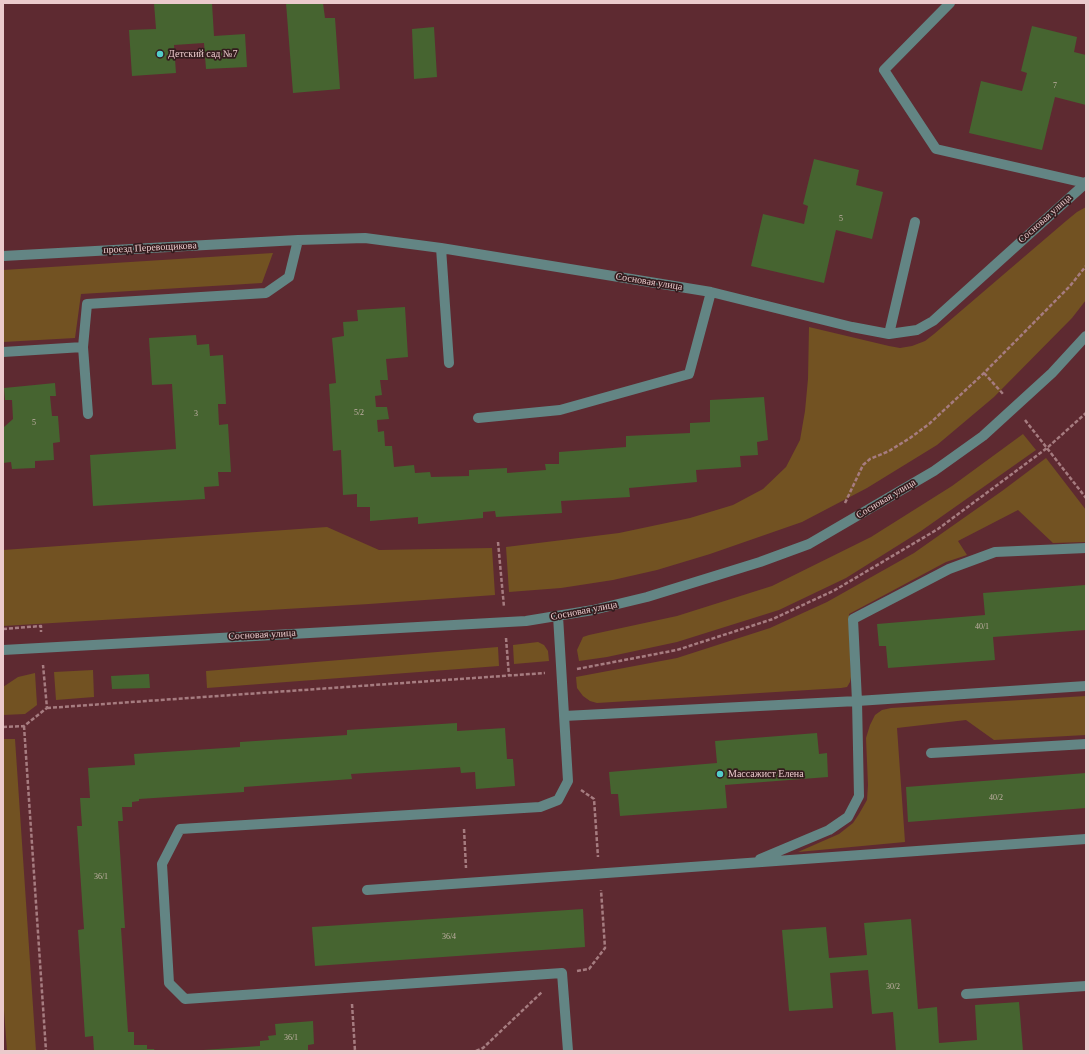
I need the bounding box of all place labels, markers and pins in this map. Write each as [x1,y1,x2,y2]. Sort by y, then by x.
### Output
place label: Детский сад №7 [168,48,238,60]
marker: Детский сад №7 [155,49,165,59]
place label: Массажист Елена [728,768,804,780]
marker: Массажист Елена [715,769,725,779]

